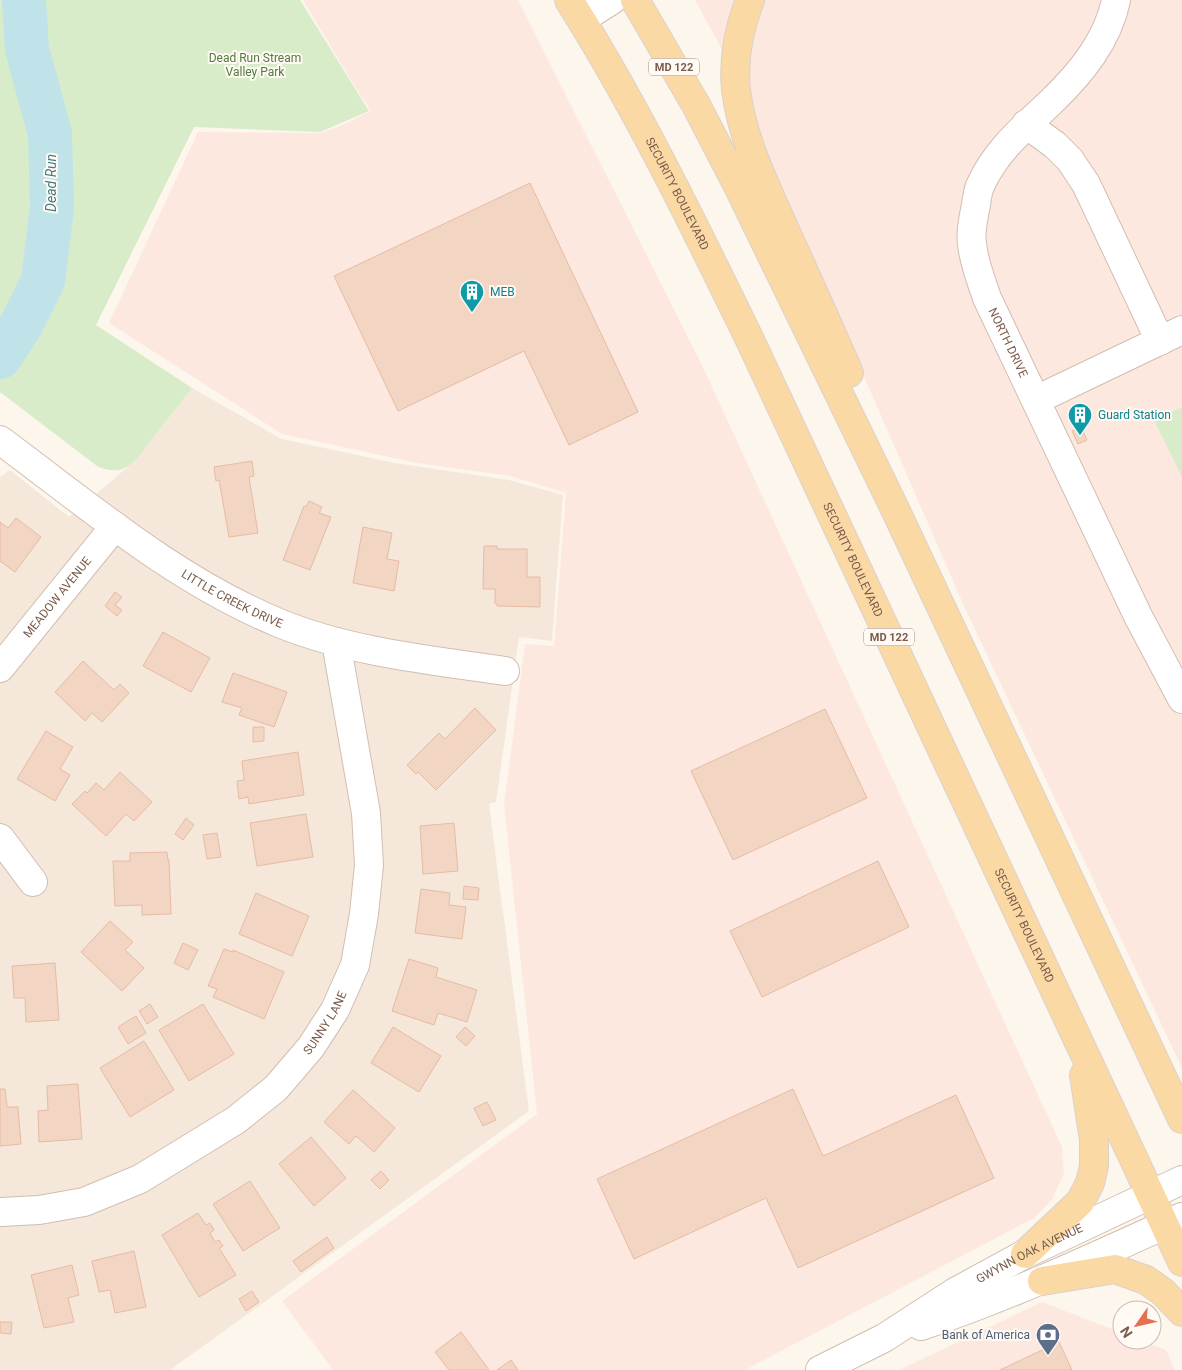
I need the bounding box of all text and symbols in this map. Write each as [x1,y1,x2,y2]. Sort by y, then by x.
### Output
park label: Dead Run Stream Valley Park [209,51,301,79]
road number: MD 122 [649,58,699,76]
street label: SECURITY BOULEVARD [643,135,712,252]
water label: Dead Run [43,154,59,212]
building icon: MEB [459,279,485,313]
place label: MEB [490,285,515,299]
street label: NORTH DRIVE [986,305,1031,380]
building icon: Guard Station [1067,402,1093,436]
place label: Guard Station [1098,408,1171,422]
street label: SECURITY BOULEVARD [820,500,886,619]
street label: MEADOW AVENUE [20,554,94,641]
street label: LITTLE CREEK DRIVE [179,567,285,631]
road number: MD 122 [864,628,914,646]
street label: SECURITY BOULEVARD [992,866,1057,985]
street label: SUNNY LANE [300,989,349,1058]
street label: GWYNN OAK AVENUE [974,1221,1085,1286]
north arrow [1112,1300,1162,1350]
bank icon: Bank of America [1035,1322,1061,1356]
text: N [1117,1324,1136,1341]
place label: Bank of America [942,1328,1030,1342]

